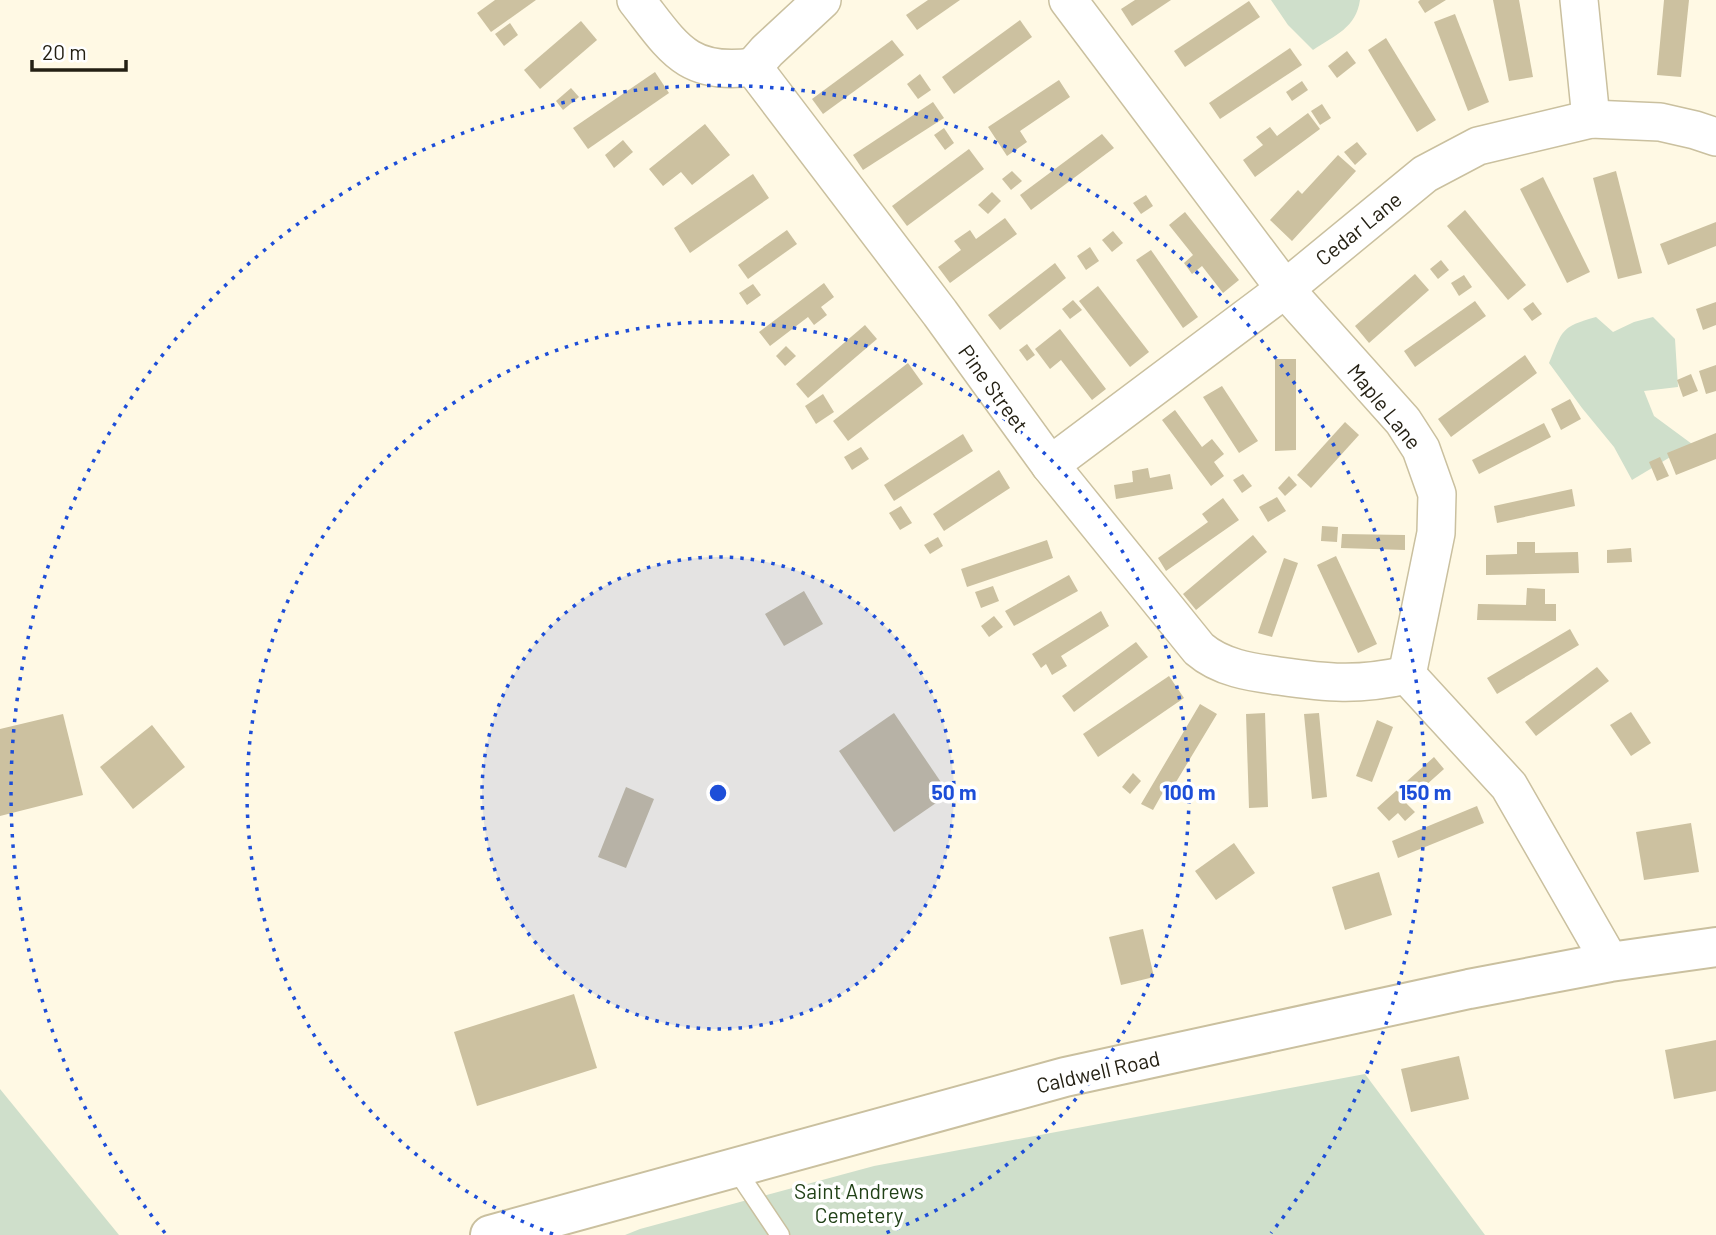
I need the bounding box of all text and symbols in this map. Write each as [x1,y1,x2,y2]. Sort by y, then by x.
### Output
scale bar [32,28,126,72]
text: 20 m [42,39,87,64]
street label: Cedar Lane [1310,186,1406,270]
street label: Pine Street [954,340,1034,436]
street label: Maple Lane [1343,358,1427,454]
text: 50 m [931,779,977,804]
text: 100 m [1162,779,1216,804]
text: 150 m [1399,779,1451,804]
centre of rings [706,781,730,805]
street label: Caldwell Road [1034,1045,1162,1097]
park label: Saint Andrews Cemetery [794,1178,924,1227]

